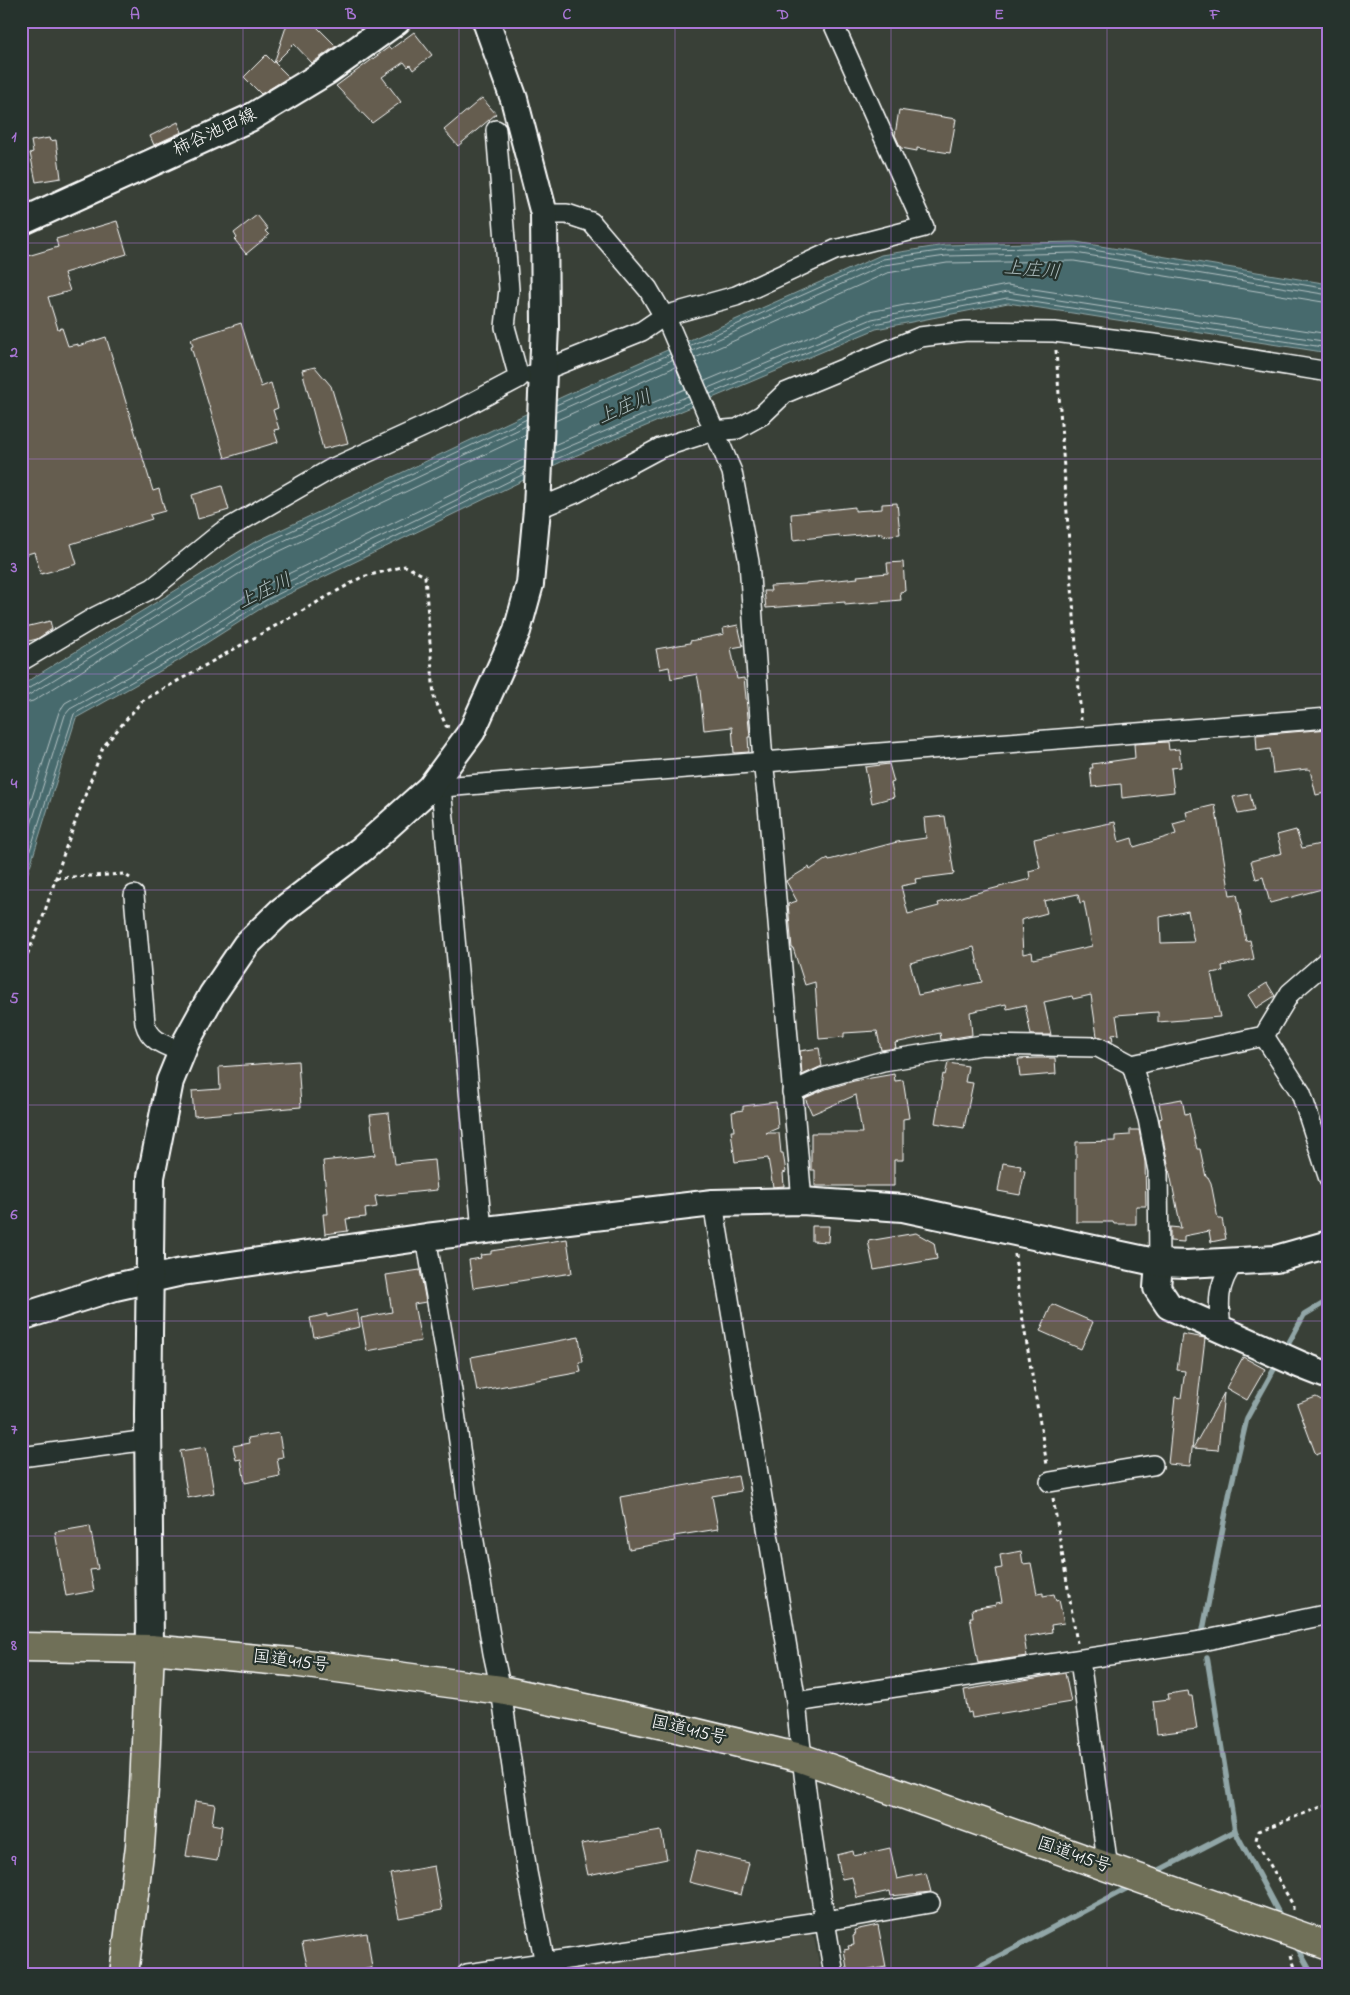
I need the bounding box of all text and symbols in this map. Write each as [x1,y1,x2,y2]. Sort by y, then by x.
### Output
text: A [130,3,140,27]
text: B [345,3,357,27]
text: C [563,3,572,27]
text: D [776,3,789,27]
text: E [994,3,1004,27]
text: F [1209,3,1221,27]
street label: 柿谷池田線 [169,102,261,164]
text: 1 [11,125,17,149]
water label: 上庄川 [1002,255,1062,287]
text: 2 [9,341,18,365]
water label: 上庄川 [593,384,657,432]
text: 3 [10,556,18,580]
water label: 上庄川 [233,567,297,617]
text: 4 [10,772,18,796]
text: 5 [9,987,19,1011]
text: 6 [9,1203,18,1227]
text: 7 [11,1418,18,1442]
text: 8 [10,1634,17,1658]
street label: 国道415号 [251,1644,331,1680]
street label: 国道415号 [648,1710,730,1752]
street label: 国道415号 [1033,1831,1115,1881]
text: 9 [11,1849,17,1873]

